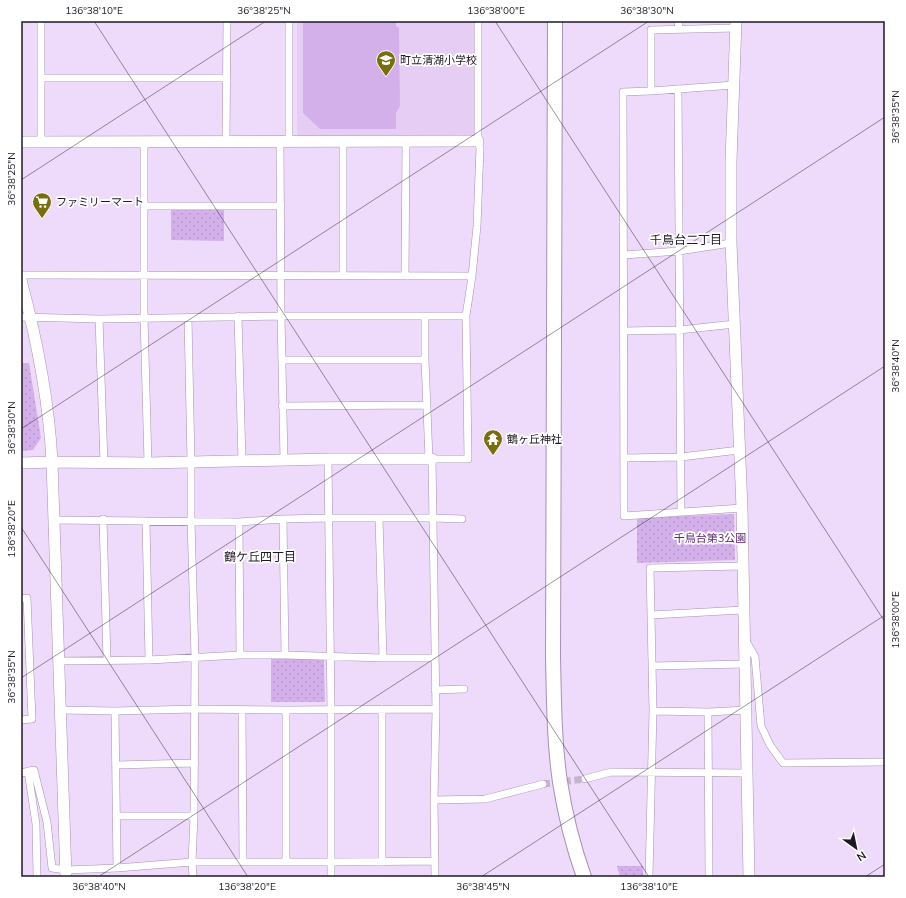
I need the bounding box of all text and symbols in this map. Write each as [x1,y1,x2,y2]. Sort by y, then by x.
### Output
text: 136°38'10"E [65,4,123,17]
text: 36°38'25"N [237,4,291,17]
text: 136°38'00"E [467,4,525,17]
text: 36°38'30"N [620,4,674,17]
school or university icon: 町立清湖小学校 [375,49,397,77]
place label: 町立清湖小学校 [400,53,477,67]
text: 36°38'35"N [889,90,902,144]
text: 36°38'25"N [5,152,18,206]
supermarket icon: ファミリーマート [31,191,53,219]
place label: ファミリーマート [56,195,144,209]
district label: 千鳥台二丁目 [650,232,722,247]
text: 36°38'40"N [889,339,902,393]
text: 36°38'30"N [5,401,18,455]
temple icon: 鶴ヶ丘神社 [482,428,504,456]
place label: 鶴ヶ丘神社 [507,432,562,446]
text: 136°38'20"E [5,500,18,558]
park label: 千鳥台第3公園 [674,531,746,545]
district label: 鶴ケ丘四丁目 [224,549,296,564]
text: 136°38'00"E [889,591,902,649]
text: 36°38'35"N [5,650,18,704]
north arrow [836,828,876,868]
text: N [854,848,869,865]
text: 36°38'40"N [72,880,126,893]
text: 136°38'20"E [218,880,276,893]
text: 36°38'45"N [456,880,510,893]
text: 136°38'10"E [620,880,678,893]

